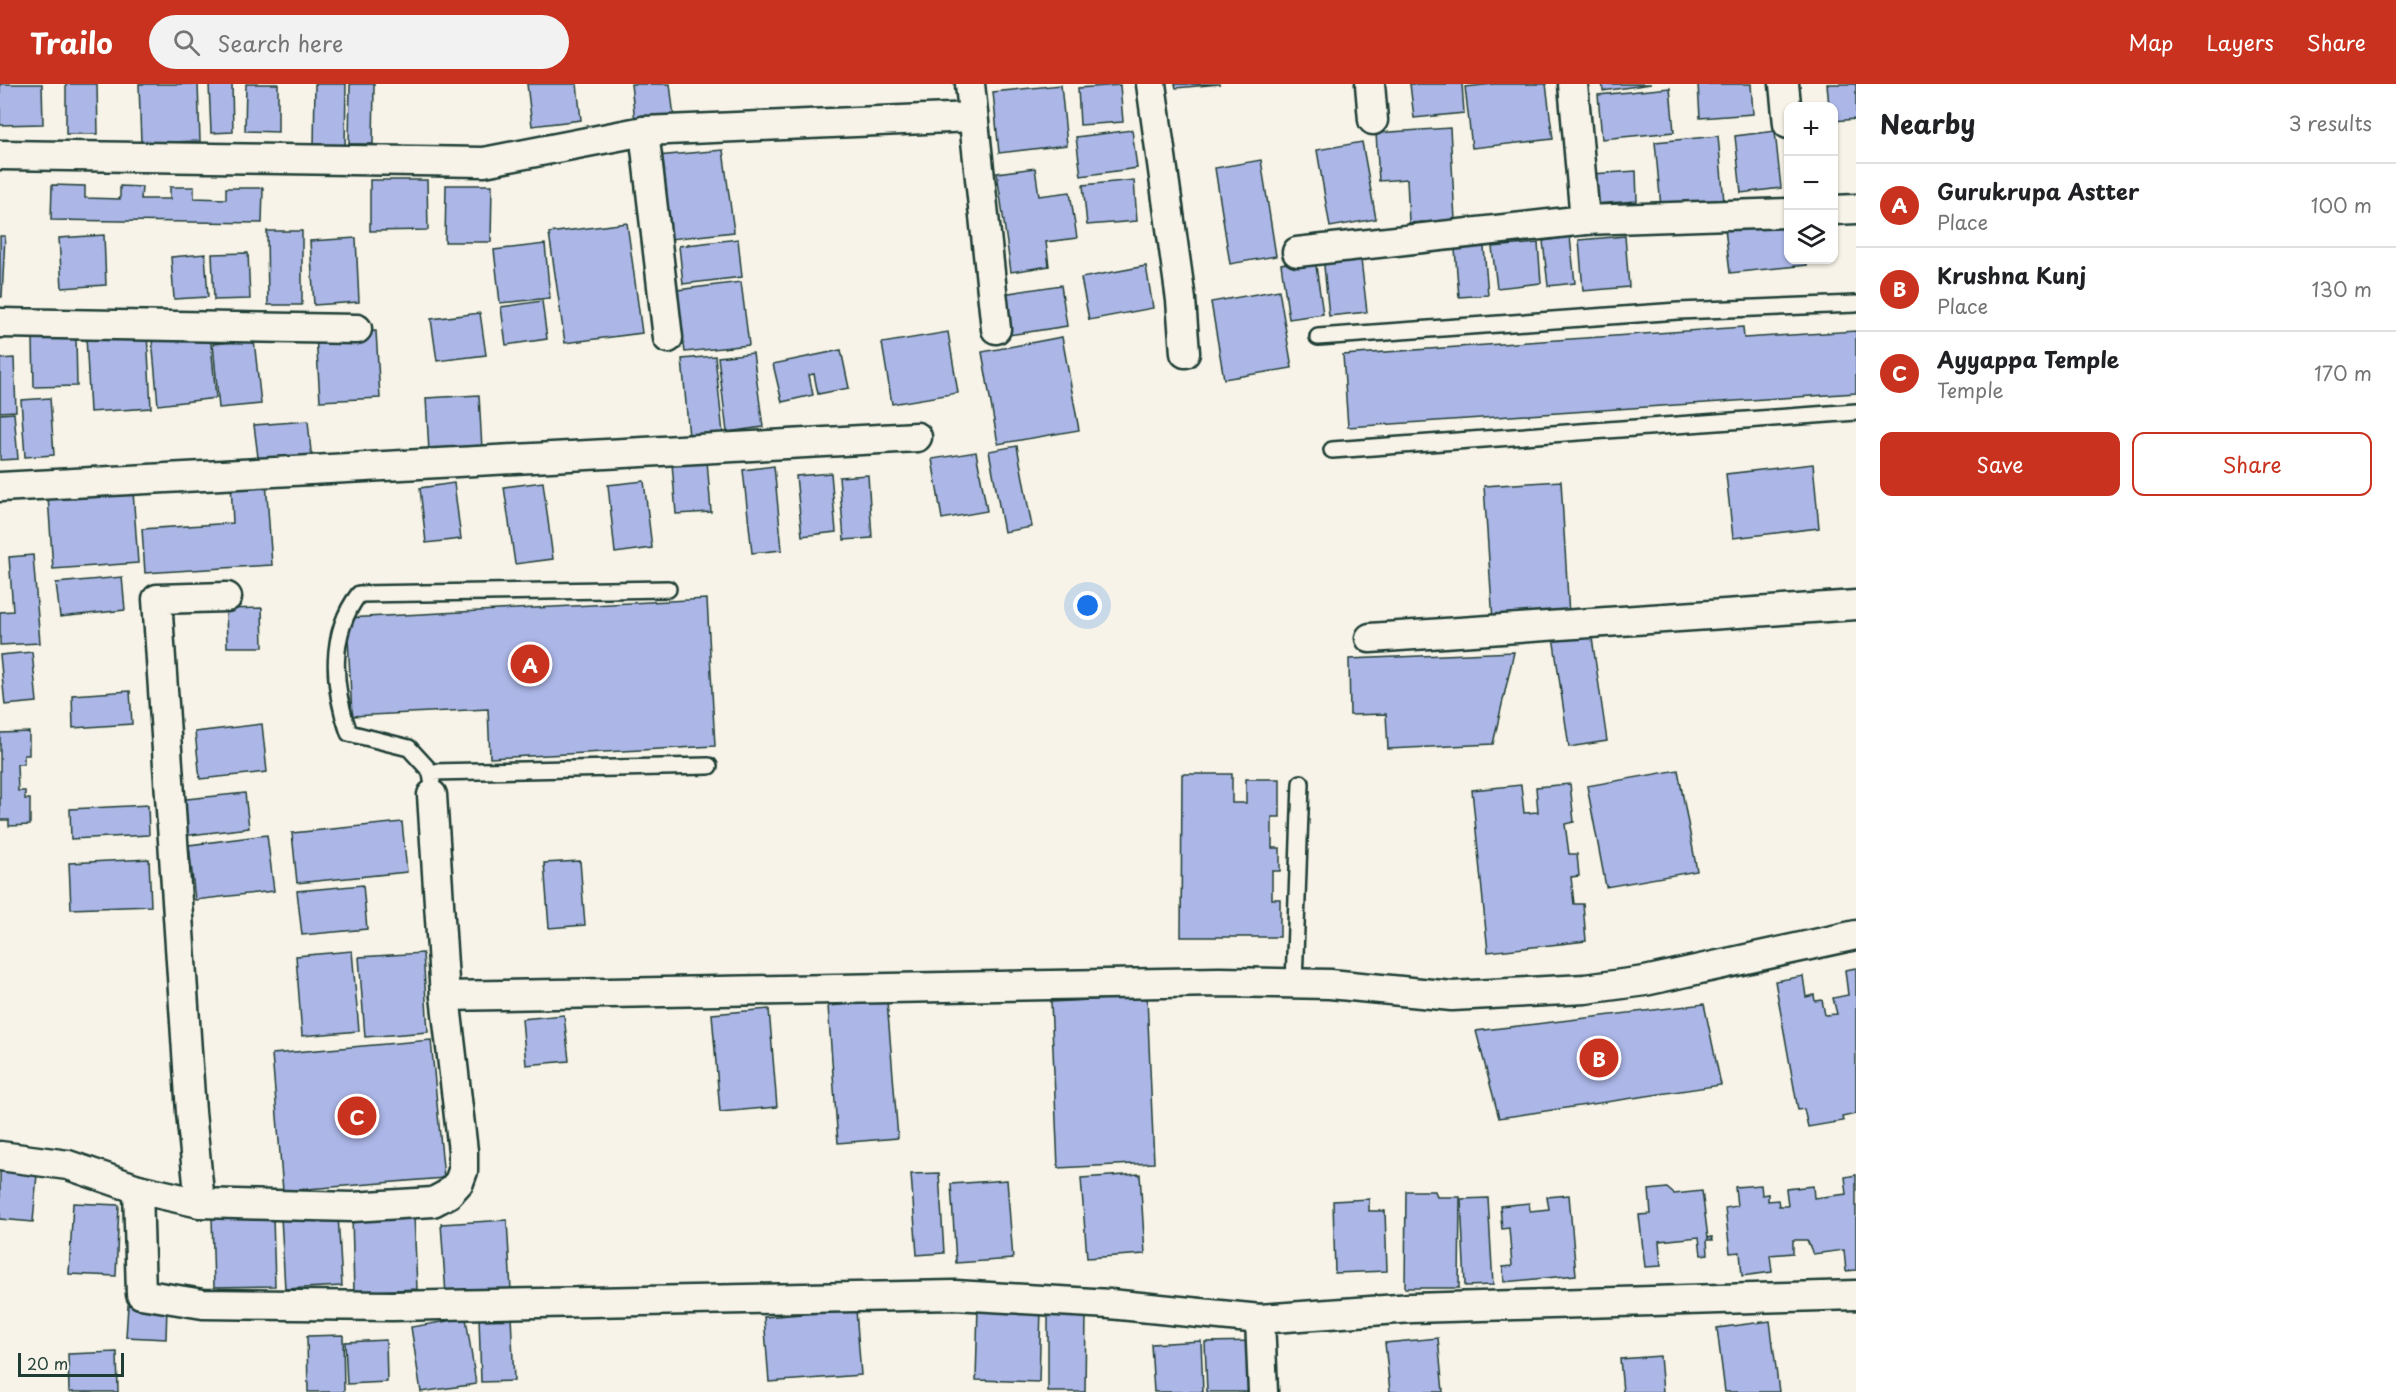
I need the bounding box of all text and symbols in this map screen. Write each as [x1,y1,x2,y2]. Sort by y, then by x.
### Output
search box [149,15,569,69]
text: Trailo [30,21,113,64]
icon: search [170,26,203,59]
text: Search here [218,26,343,59]
text: Map [2129,26,2173,58]
text: Layers [2206,26,2274,58]
text: Share [2307,26,2366,58]
map controls [1784,102,1838,264]
button: + [1784,102,1838,156]
text: Nearby [1880,104,1975,143]
text: 3 results [2289,108,2372,138]
button: − [1784,156,1838,210]
text: Gurukrupa Astter [1937,174,2139,207]
text: A [1892,190,1907,220]
text: 100 m [2311,190,2372,220]
text: Place [1937,207,1988,237]
button: layers [1784,210,1838,264]
text: Krushna Kunj [1937,258,2086,291]
text: B [1893,274,1906,304]
text: 130 m [2312,274,2372,304]
text: Place [1937,291,1988,321]
text: Ayyappa Temple [1937,342,2119,375]
text: C [1892,358,1907,388]
text: 170 m [2314,358,2372,388]
text: Temple [1937,375,2004,405]
button: Save [1880,432,2120,496]
button: Share [2132,432,2372,496]
your location [1073,591,1102,620]
pin: A [510,642,550,686]
pin: B [1580,1036,1618,1080]
pin: C [338,1094,376,1138]
scale bar [18,1350,124,1378]
text: 20 m [27,1351,68,1375]

